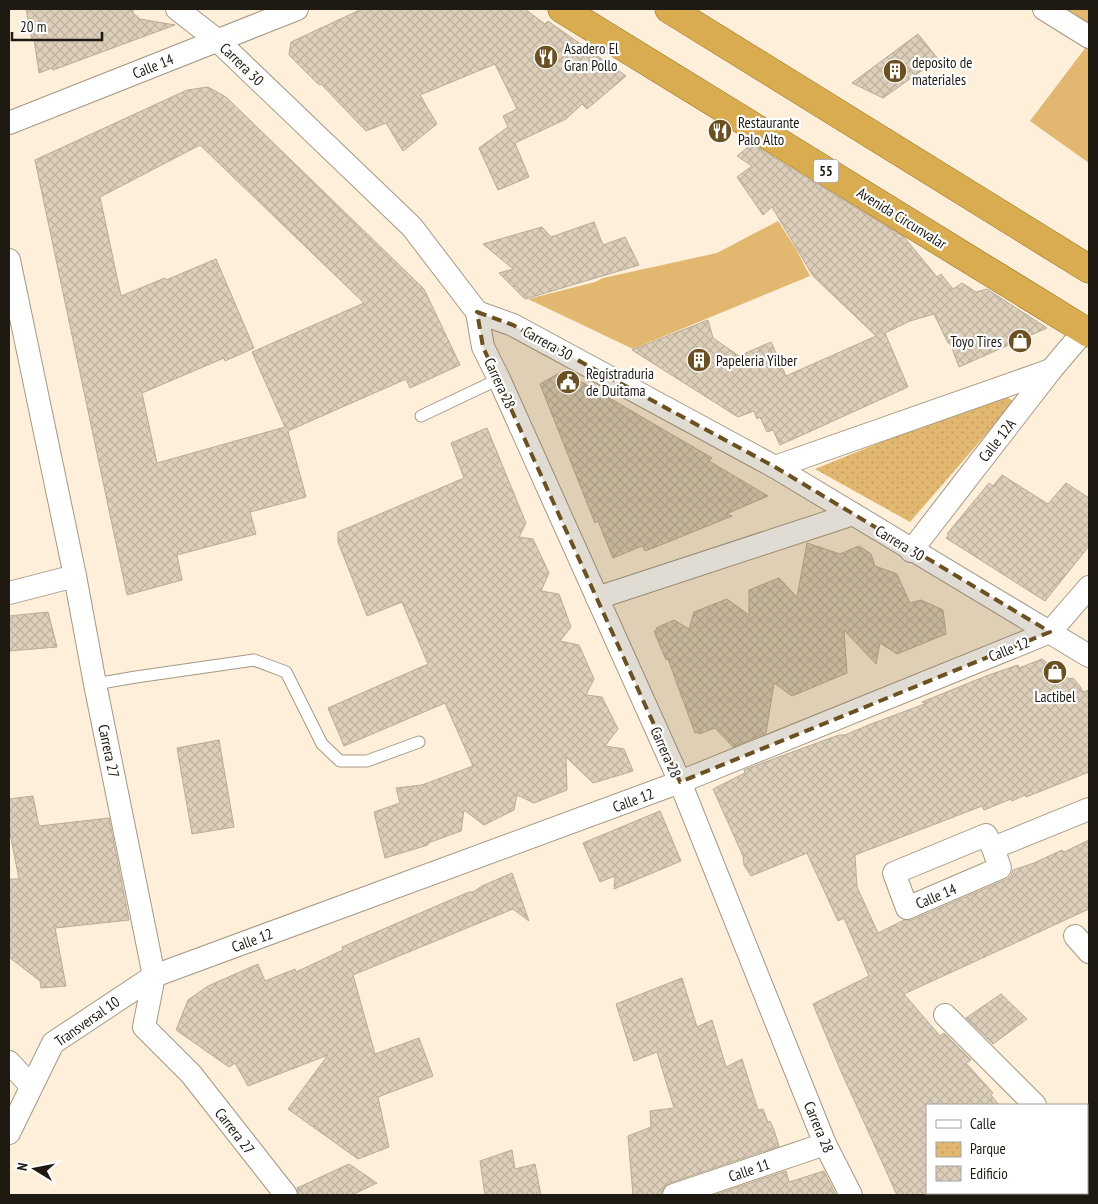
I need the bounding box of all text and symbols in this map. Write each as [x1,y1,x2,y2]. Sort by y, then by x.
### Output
scale bar [12,10,102,42]
text: 20 m [20,17,46,36]
street label: Carrera 30 [216,38,268,90]
place label: Asadero El Gran Pollo [564,39,619,75]
restaurant icon: Asadero El Gran Pollo [533,44,559,70]
street label: Calle 14 [130,49,177,83]
place label: deposito de materiales [912,53,972,89]
building icon: deposito de materiales [882,58,908,84]
place label: Restaurante Palo Alto [738,113,799,149]
restaurant icon: Restaurante Palo Alto [707,118,733,144]
road number: 55 [814,160,838,182]
street label: Avenida Circunvalar [854,183,951,254]
street label: Carrera 30 [520,322,576,364]
shop icon: Toyo Tires [1007,328,1033,354]
place label: Toyo Tires [950,332,1002,351]
building icon: Papeleria Yilber [686,347,712,373]
place label: Papeleria Yilber [716,351,798,370]
street label: Carrera 28 [480,355,520,411]
place label: Registraduria de Duitama [586,364,654,400]
public building icon: Registraduria de Duitama [555,369,581,395]
street label: Calle 12A [974,414,1020,465]
street label: Carrera 30 [872,521,928,565]
street label: Calle 12 [986,632,1032,666]
shop icon: Lactibel [1042,659,1068,685]
place label: Lactibel [1035,687,1076,706]
street label: Carrera 27 [94,723,124,779]
street label: Carrera 28 [646,724,686,780]
street label: Calle 12 [610,784,656,816]
street label: Calle 14 [913,879,960,913]
street label: Calle 12 [229,924,275,956]
street label: Transversal 10 [51,992,123,1050]
street label: Carrera 28 [800,1098,838,1156]
street label: Carrera 27 [211,1104,259,1158]
legend [926,1104,1088,1194]
text: Calle [970,1114,996,1133]
text: Parque [970,1139,1006,1158]
north arrow [10,1144,60,1194]
street label: Calle 11 [726,1154,772,1186]
text: N [13,1161,32,1172]
text: Edificio [970,1164,1008,1183]

